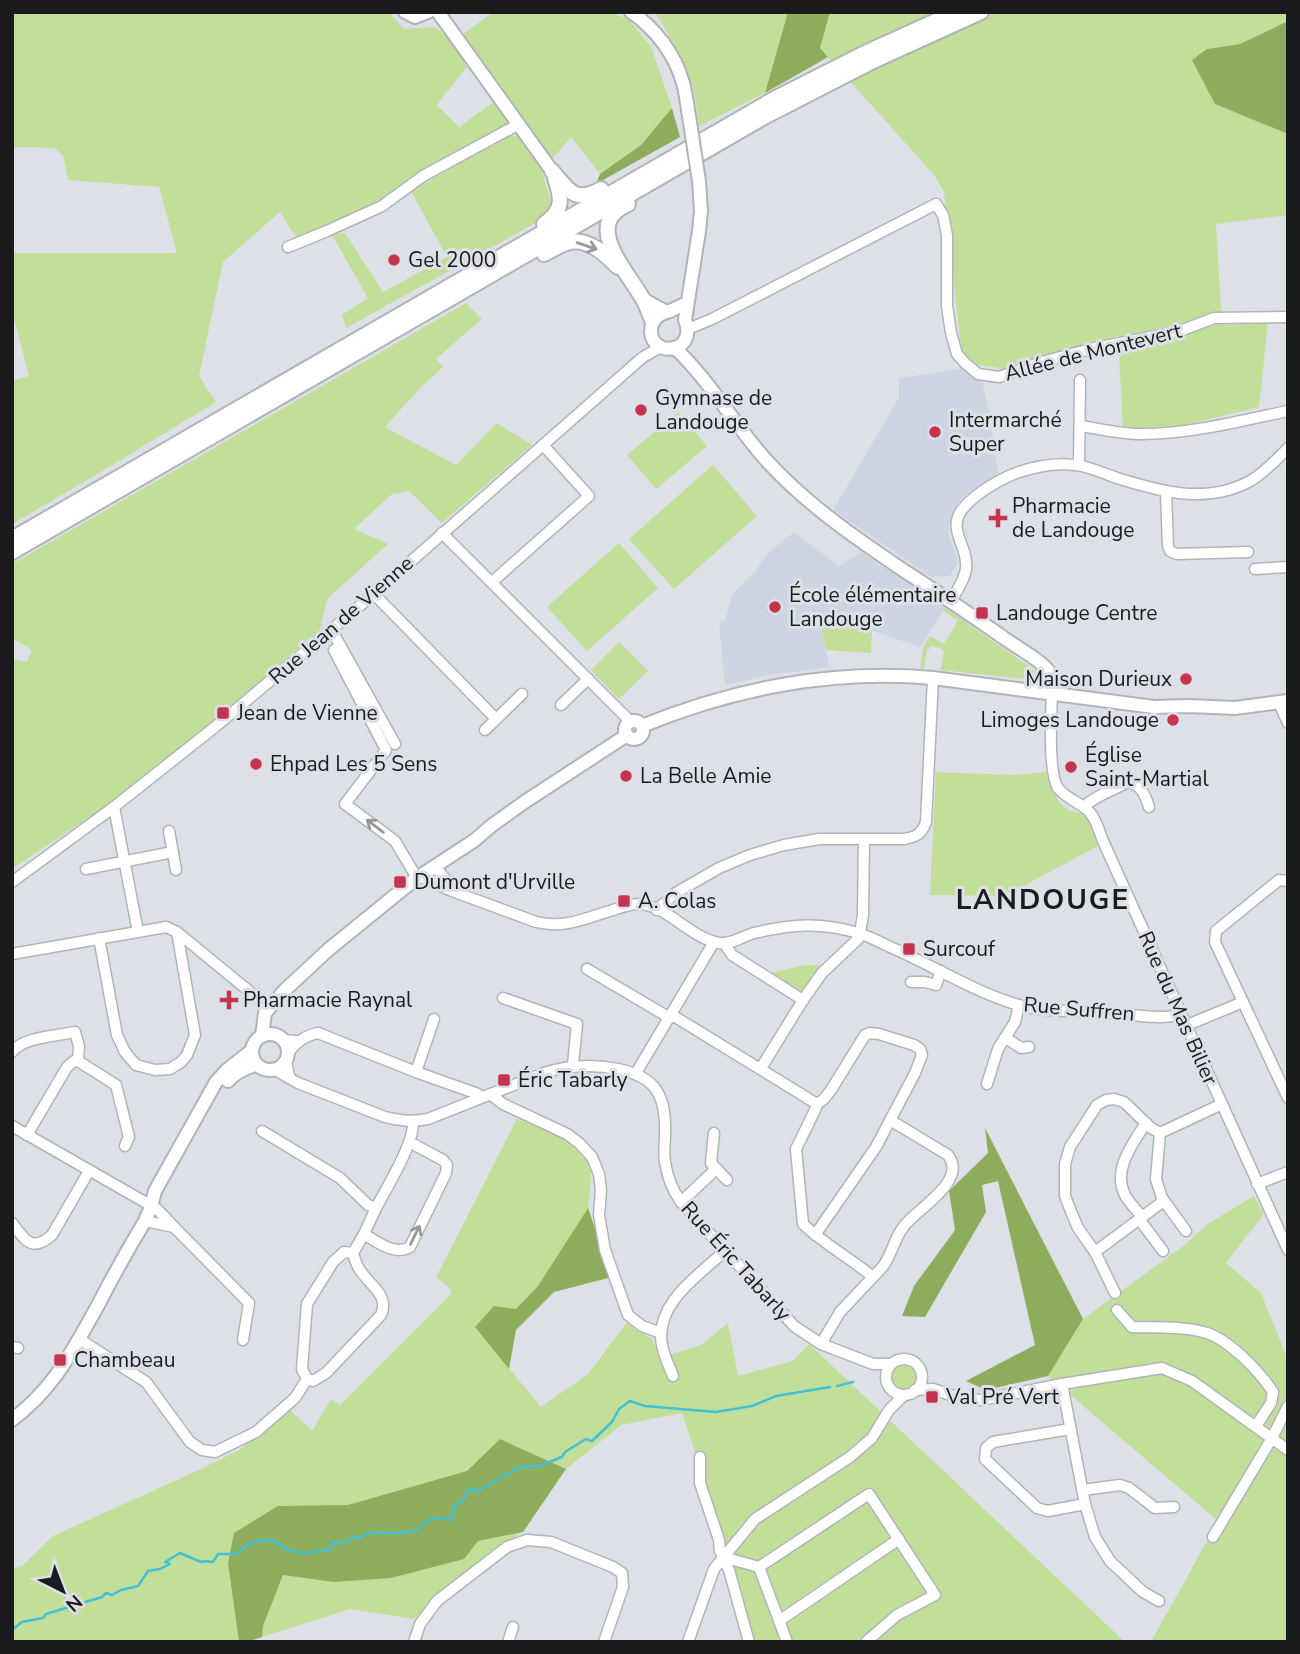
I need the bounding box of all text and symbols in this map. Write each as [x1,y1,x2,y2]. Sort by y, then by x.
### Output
one-way arrow [576,241,598,253]
place label: Gel 2000 [408,246,496,274]
marker: Gel 2000 [386,252,402,268]
street label: Allée de Montevert [1002,316,1185,388]
place label: Gymnase de Landouge [655,384,772,436]
marker: Gymnase de Landouge [633,402,649,418]
place label: Intermarché Super [949,406,1062,458]
marker: Intermarché Super [927,424,943,440]
place label: Pharmacie de Landouge [1012,492,1134,544]
marker: Pharmacie de Landouge [990,510,1006,526]
street label: Rue Jean de Vienne [263,549,419,691]
place label: École élémentaire Landouge [789,581,956,633]
marker: École élémentaire Landouge [767,599,783,615]
place label: Landouge Centre [996,599,1157,627]
marker: Landouge Centre [974,605,990,621]
place label: Maison Durieux [1025,665,1172,693]
marker: Maison Durieux [1178,671,1194,687]
place label: Jean de Vienne [236,699,378,727]
marker: Jean de Vienne [215,705,231,721]
place label: Limoges Landouge [980,706,1159,734]
marker: Limoges Landouge [1165,712,1181,728]
place label: Église Saint-Martial [1085,741,1209,793]
place label: Ehpad Les 5 Sens [270,750,437,778]
marker: Ehpad Les 5 Sens [248,756,264,772]
marker: Église Saint-Martial [1063,759,1079,775]
place label: La Belle Amie [640,762,772,790]
marker: La Belle Amie [618,768,634,784]
one-way arrow [366,819,385,834]
place label: Dumont d'Urville [414,868,575,896]
marker: Dumont d'Urville [392,874,408,890]
district label: LANDOUGE [956,881,1130,919]
place label: A. Colas [638,887,716,915]
marker: A. Colas [616,893,632,909]
street label: Rue du Mas Bilier [1132,927,1225,1090]
place label: Surcouf [923,935,996,963]
marker: Surcouf [901,941,917,957]
place label: Pharmacie Raynal [243,986,413,1014]
street label: Rue Suffren [1022,990,1136,1028]
marker: Pharmacie Raynal [221,992,237,1008]
place label: Éric Tabarly [518,1066,628,1094]
marker: Éric Tabarly [496,1072,512,1088]
street label: Rue Éric Tabarly [675,1195,797,1327]
one-way arrow [409,1225,423,1246]
place label: Chambeau [74,1346,176,1374]
marker: Chambeau [52,1352,68,1368]
place label: Val Pré Vert [945,1383,1060,1411]
marker: Val Pré Vert [924,1389,940,1405]
north arrow [28,1556,98,1626]
text: N [60,1588,88,1617]

